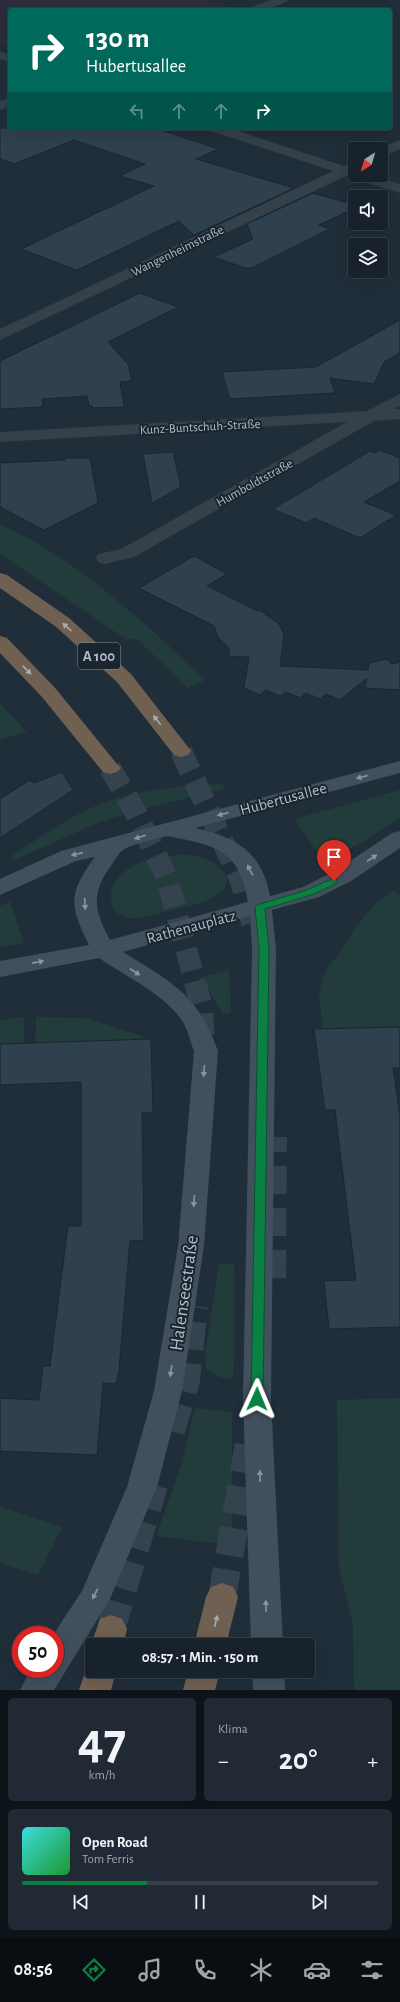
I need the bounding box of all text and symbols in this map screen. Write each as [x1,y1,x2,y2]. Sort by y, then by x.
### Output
icon: right [20,24,72,76]
text: 130 m [86,25,150,53]
text: Hubertusallee [86,58,186,76]
icon: left [126,100,148,122]
icon: ahead [168,100,190,122]
icon: ahead [210,100,232,122]
icon: right [252,100,274,122]
north arrow [348,142,388,182]
map controls [348,142,388,278]
button: sound [348,190,388,230]
street label: Wangenheimstraße [129,223,226,279]
button: layers [348,238,388,278]
street label: Kunz-Buntschuh-Straße [139,418,261,437]
street label: Humboldtstraße [214,457,295,510]
one-way arrow [62,622,72,631]
road number: A 100 [78,643,120,669]
one-way arrow [22,665,32,675]
one-way arrow [152,715,161,726]
one-way arrow [356,775,369,781]
street label: Hubertusallee [238,780,328,818]
one-way arrow [217,811,229,817]
one-way arrow [134,834,146,840]
pin [317,840,351,881]
icon: arrive [323,846,345,868]
one-way arrow [71,852,83,858]
one-way arrow [367,854,377,862]
one-way arrow [247,864,253,876]
one-way arrow [82,897,88,910]
street label: Rathenauplatz [145,907,238,947]
one-way arrow [32,959,45,965]
one-way arrow [130,968,140,976]
one-way arrow [201,1065,208,1077]
one-way arrow [191,1195,198,1207]
street label: Halenseestraße [167,1234,202,1352]
one-way arrow [168,1365,174,1377]
position arrow [236,1378,278,1420]
one-way arrow [257,1470,264,1482]
one-way arrow [92,1588,99,1600]
one-way arrow [262,1600,269,1612]
one-way arrow [213,1615,219,1627]
speed limit sign: 50 [12,1626,64,1678]
text: 08:57 · 1 Min. · 150 m [142,1650,258,1665]
text: 47 [78,1716,126,1768]
text: Klima [218,1723,248,1736]
text: 20° [279,1745,317,1775]
text: − [218,1750,229,1772]
text: + [367,1750,378,1772]
text: km/h [89,1769,115,1782]
text: Open Road [82,1835,148,1850]
text: Tom Ferris [82,1853,134,1866]
icon: previous [70,1891,92,1913]
icon: pause [189,1891,211,1913]
icon: next [308,1891,330,1913]
icon: directions [80,1956,108,1984]
icon: music [136,1956,164,1984]
icon: phone [191,1956,219,1984]
icon: climate [247,1956,275,1984]
icon: car [303,1956,331,1984]
icon: filters [358,1956,386,1984]
text: 08:56 [14,1961,53,1979]

